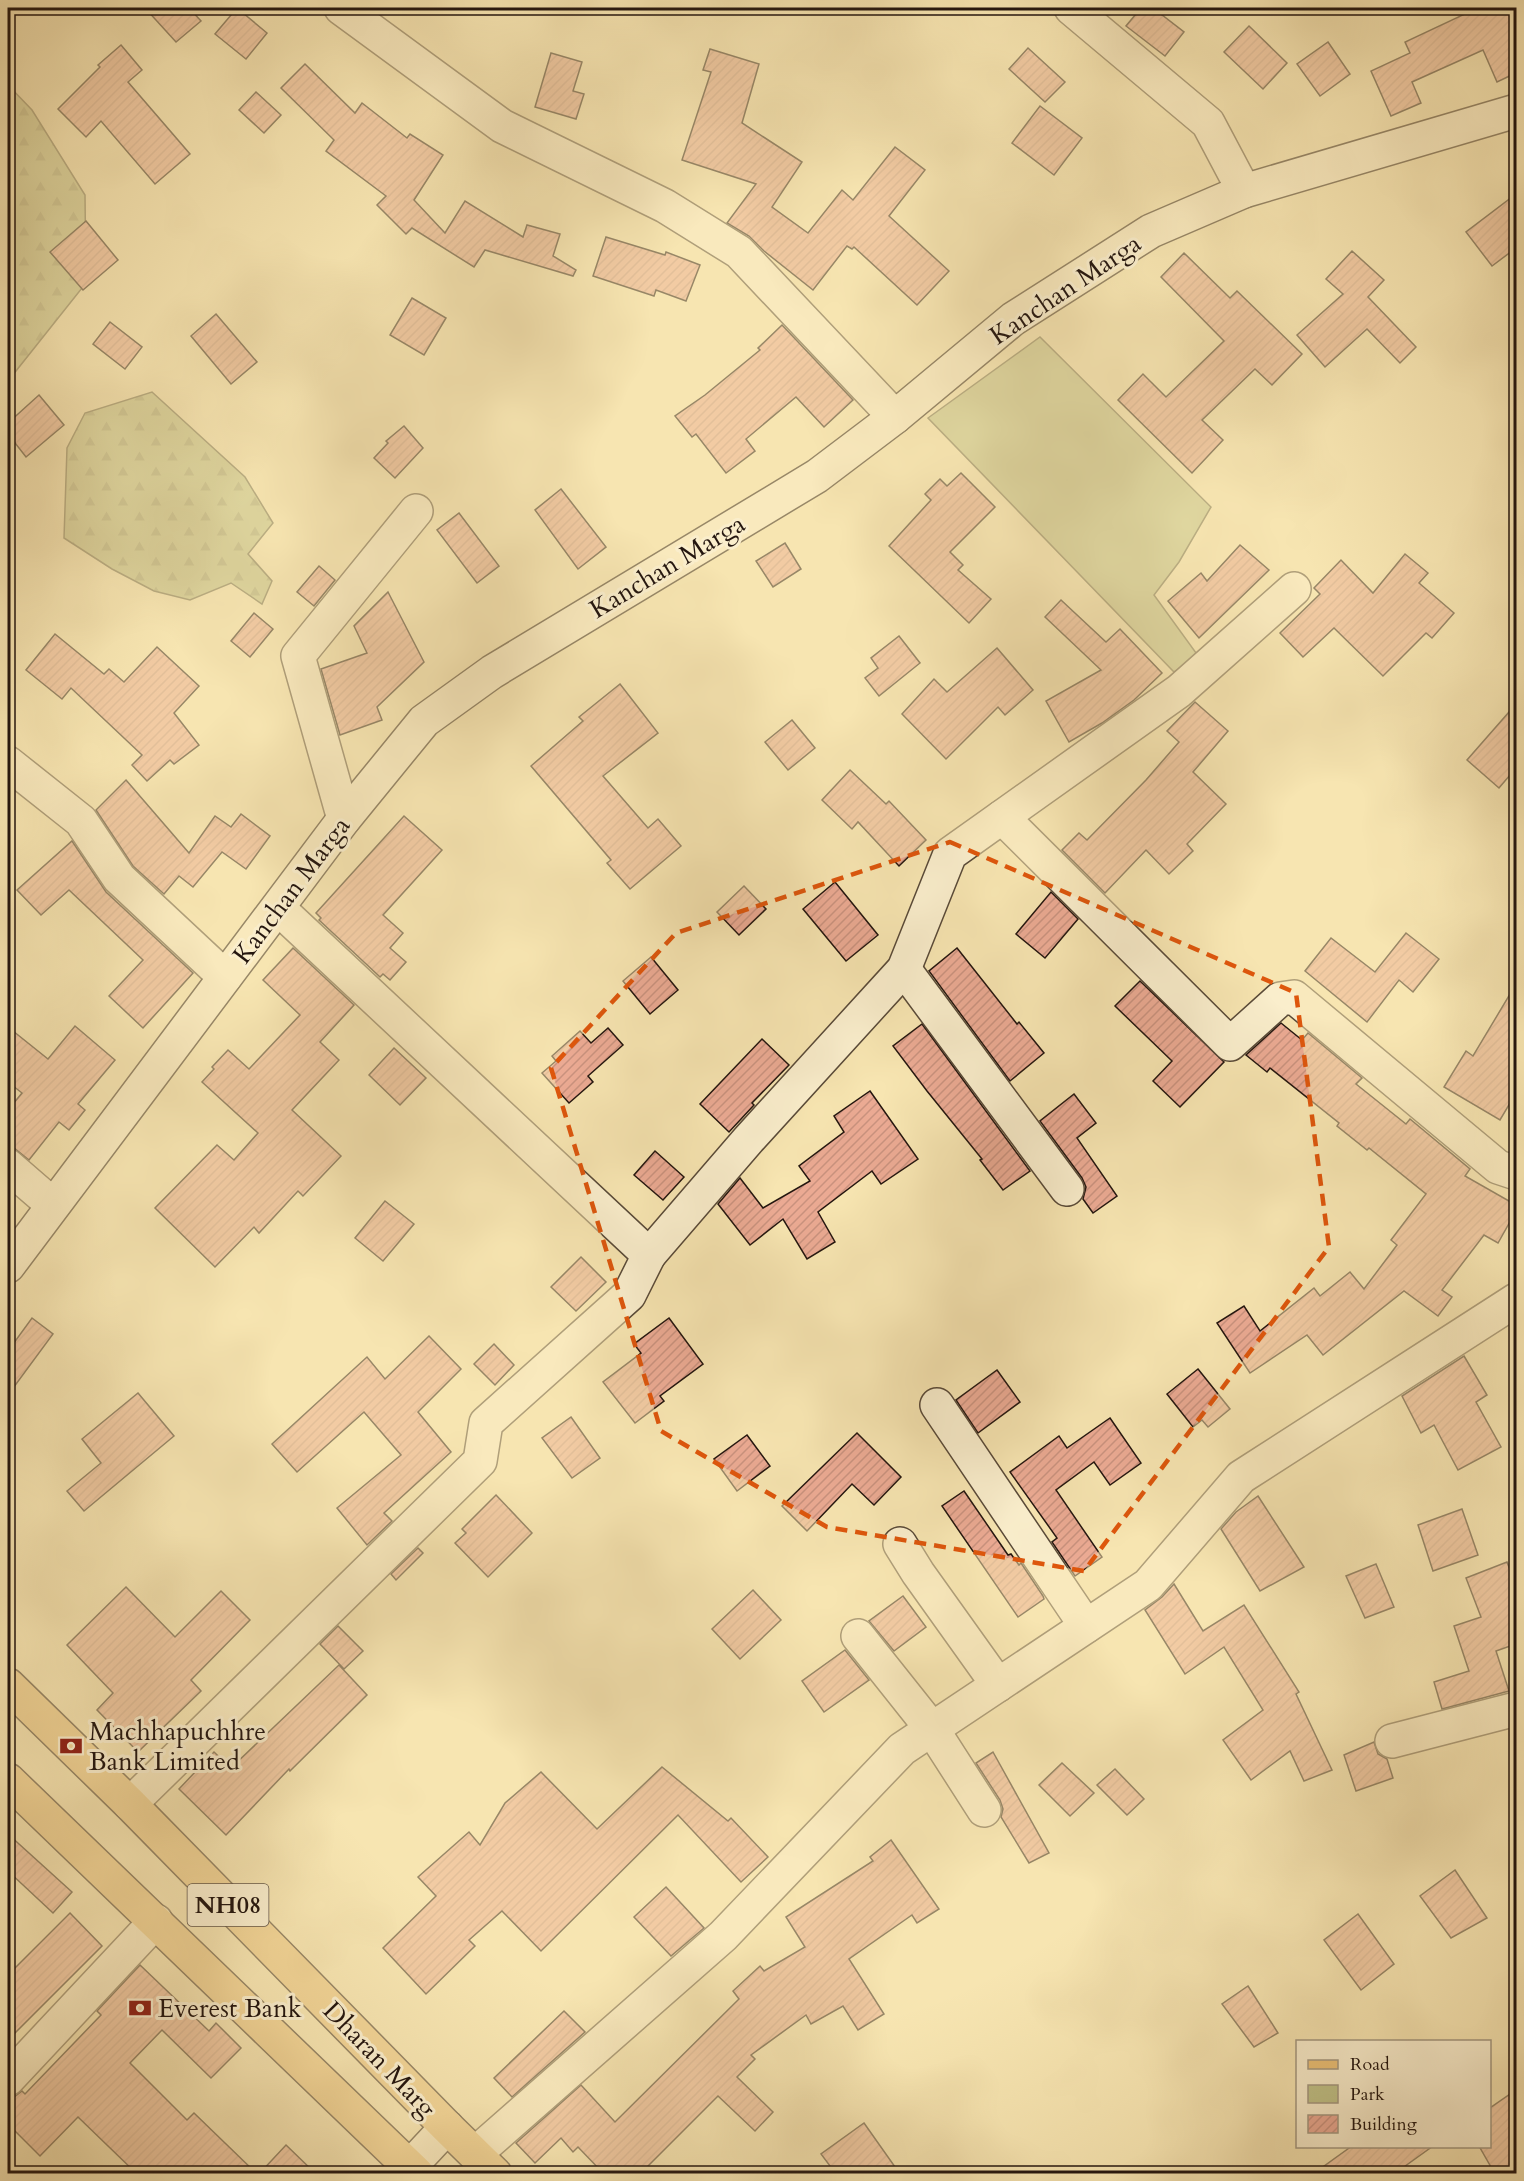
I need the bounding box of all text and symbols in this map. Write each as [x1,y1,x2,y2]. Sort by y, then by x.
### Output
street label: Kanchan Marga [983,226,1148,353]
street label: Kanchan Marga [583,506,751,627]
street label: Kanchan Marga [225,810,358,971]
place label: Machhapuchhre Bank Limited [89,1714,266,1779]
bank icon: Machhapuchhre Bank Limited [58,1733,84,1759]
road number: NH08 [188,1884,268,1926]
place label: Everest Bank [158,1991,302,2026]
street label: Dharan Marg [315,1994,444,2125]
bank icon: Everest Bank [127,1995,153,2021]
legend [1296,2040,1491,2148]
text: Road [1350,2052,1390,2077]
text: Park [1350,2082,1385,2107]
text: Building [1350,2112,1418,2137]

